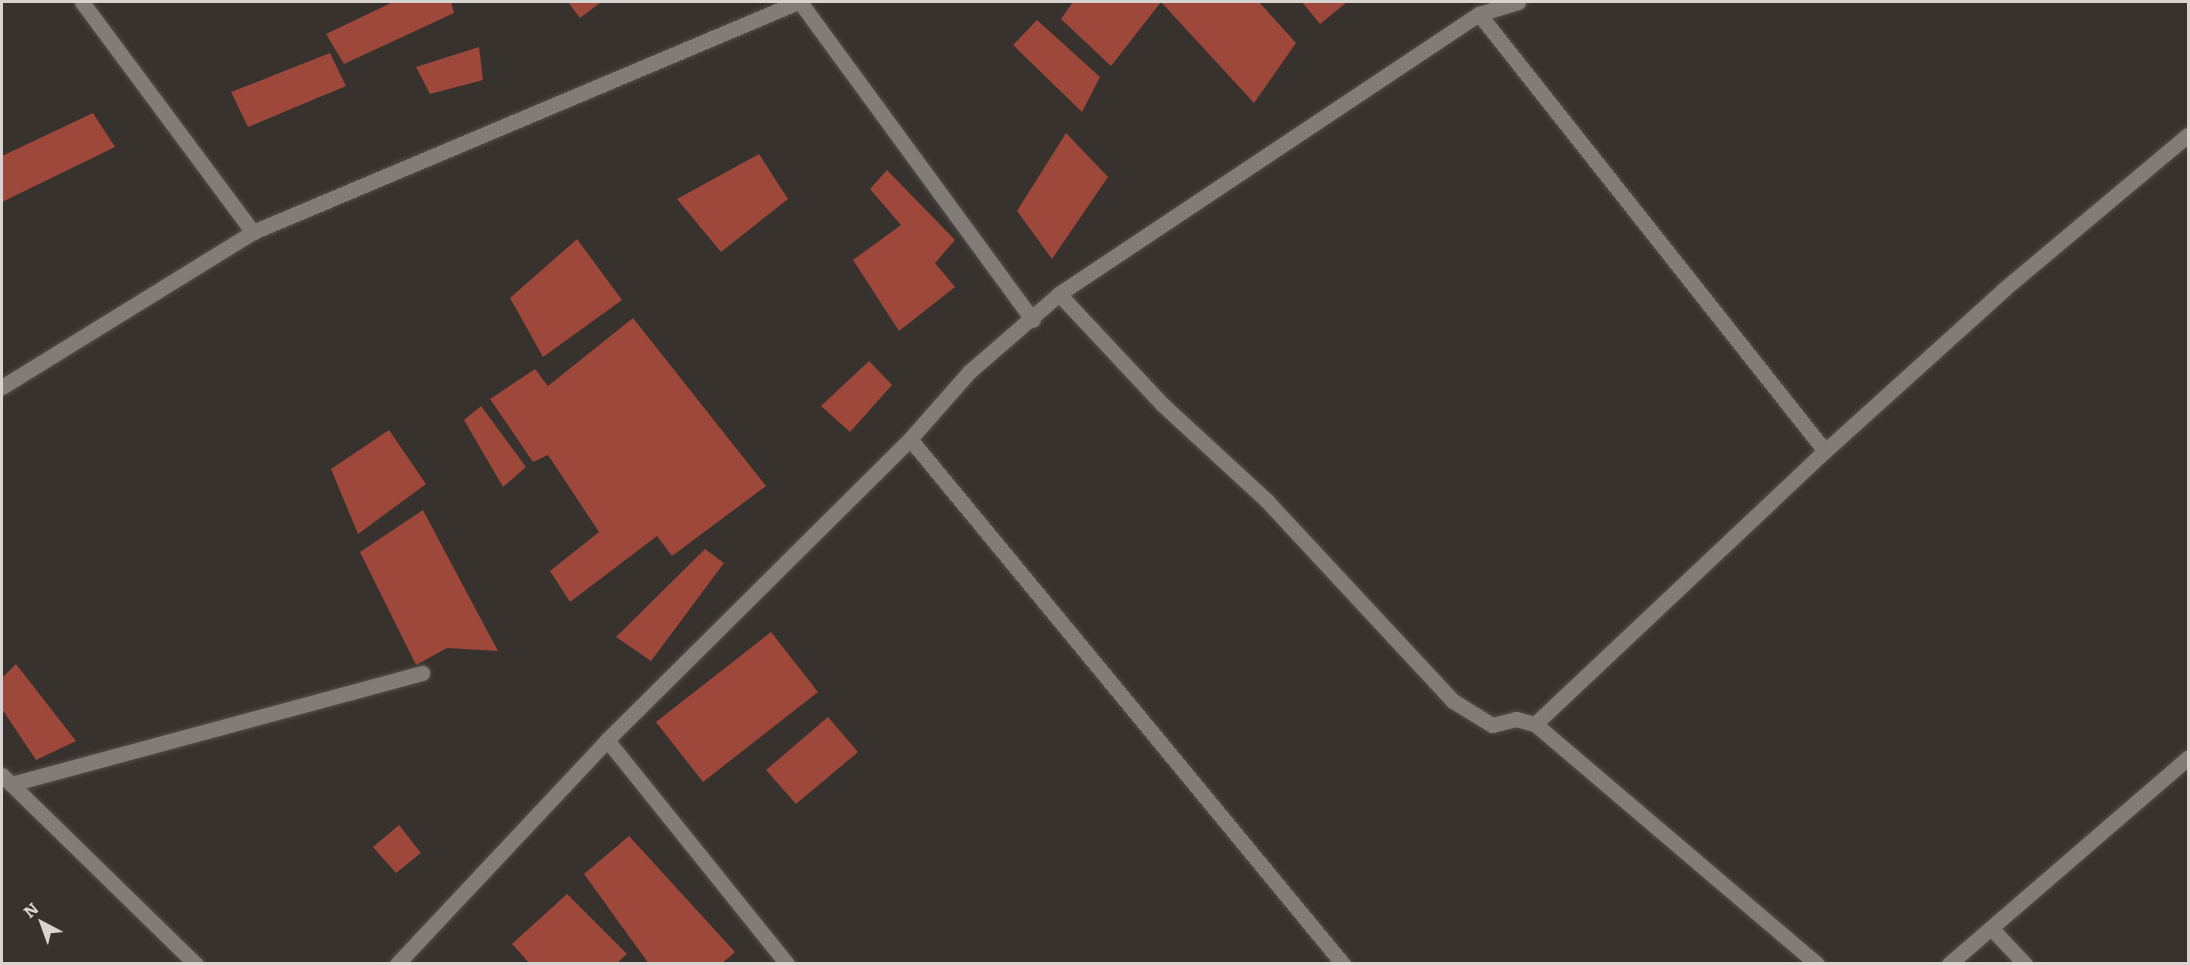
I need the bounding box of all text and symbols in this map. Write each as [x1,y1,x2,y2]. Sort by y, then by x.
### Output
north arrow [12,893,72,953]
text: N [17,896,43,923]

